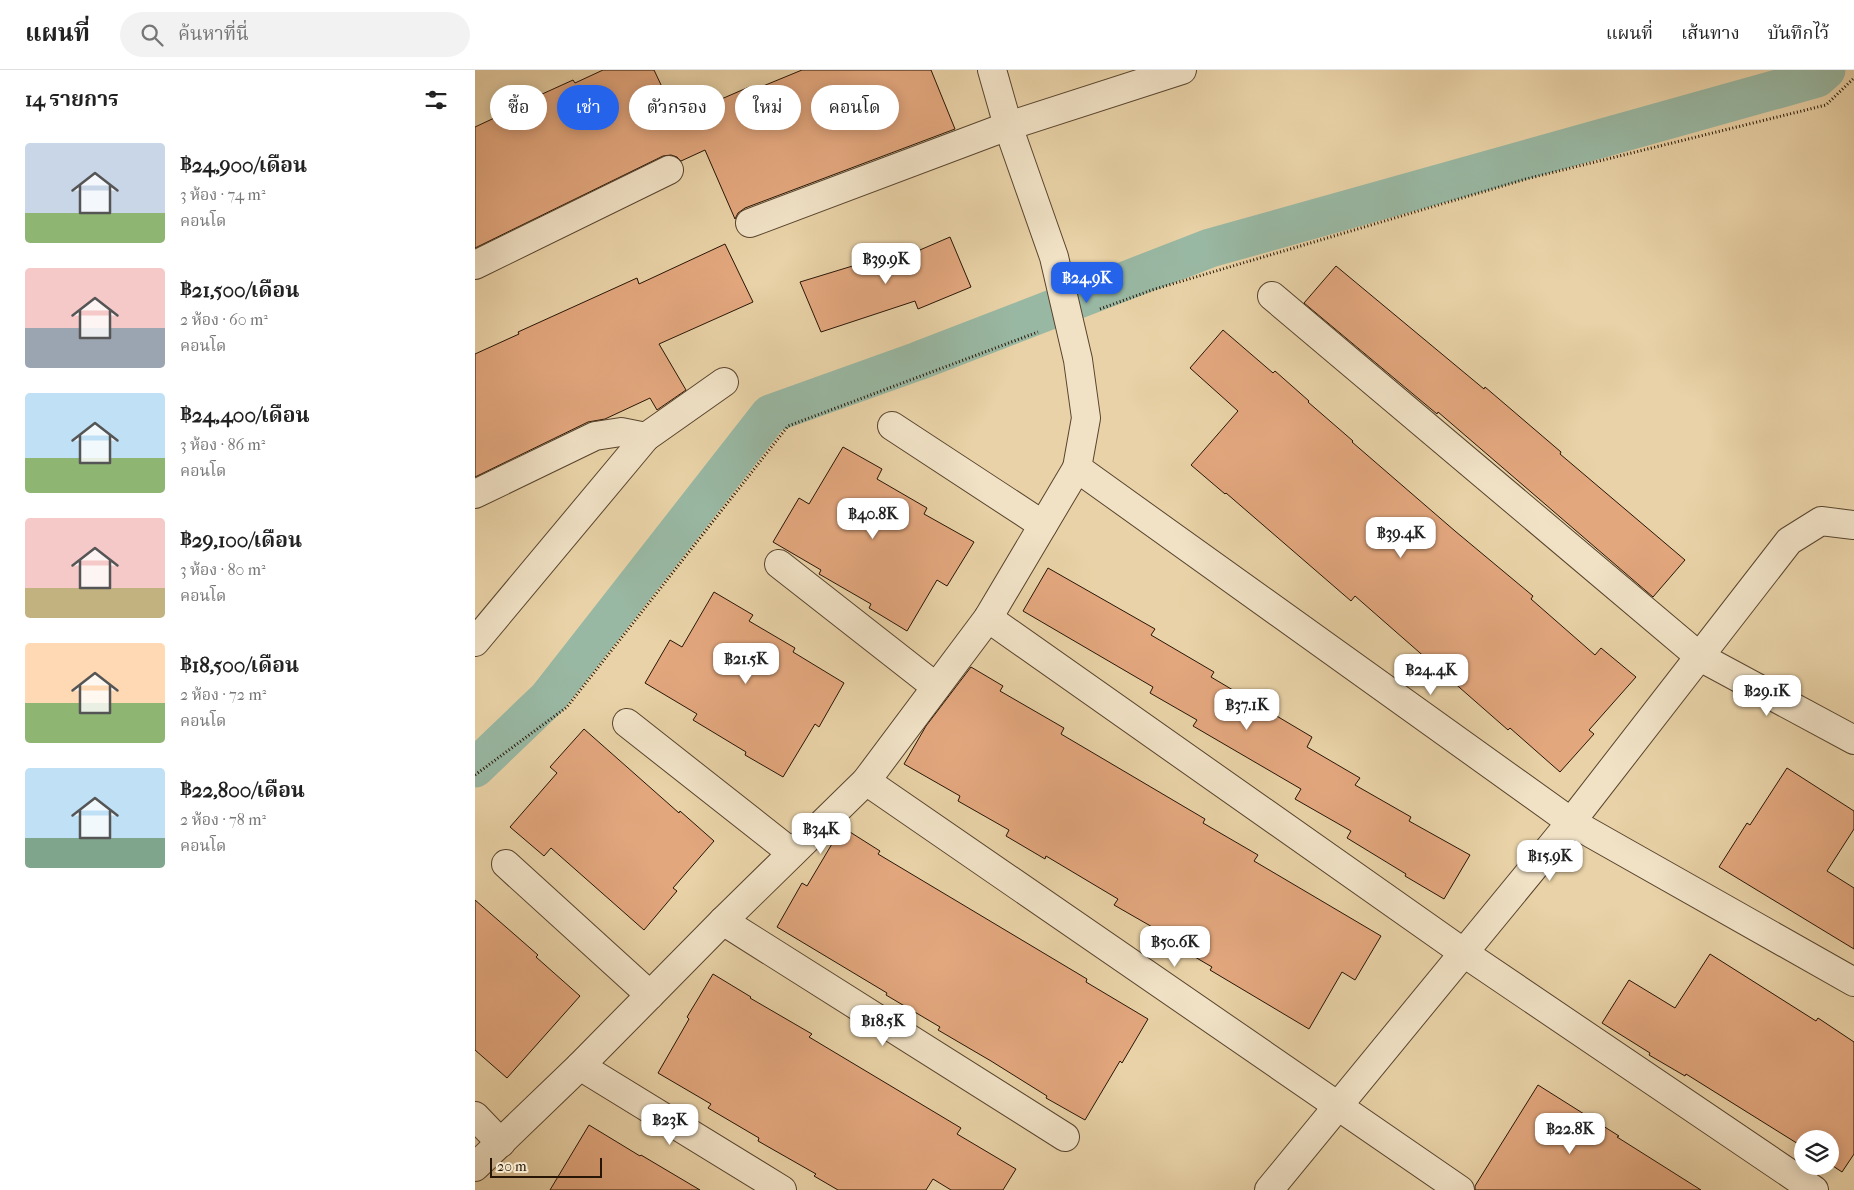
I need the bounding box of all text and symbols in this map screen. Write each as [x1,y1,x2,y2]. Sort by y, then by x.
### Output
search box [120,12,470,57]
text: แผนที่ [25,19,90,47]
icon: search [138,21,166,49]
text: ค้นหาที่นี่ [178,23,249,45]
text: แผนที่ [1606,23,1653,44]
text: เส้นทาง [1681,23,1740,44]
text: บันทึกไว้ [1768,23,1829,44]
chip: ซื้อ [490,85,547,130]
chip: เช่า [557,85,619,130]
chip: ตัวกรอง [629,85,725,130]
chip: ใหม่ [735,85,801,130]
chip: คอนโด [811,85,899,130]
icon: filters [422,86,450,114]
text: 14 รายการ [25,87,119,111]
text: ฿24,900/เดือน [180,153,307,177]
icon: home [65,163,125,223]
text: 3 ห้อง · 74 m² [180,185,265,204]
text: คอนโด [180,211,226,230]
pin: ฿39.9K [845,242,927,285]
text: ฿39.9K [863,249,909,268]
pin: ฿24.9K [1046,262,1128,304]
text: ฿24.9K [1062,268,1112,287]
text: ฿21,500/เดือน [180,278,299,302]
icon: home [65,288,125,348]
text: 2 ห้อง · 60 m² [180,310,268,329]
text: คอนโด [180,336,226,355]
text: ฿24,400/เดือน [180,403,310,427]
icon: home [65,413,125,473]
text: 3 ห้อง · 86 m² [180,435,265,454]
text: คอนโด [180,461,226,480]
pin: ฿40.8K [832,498,914,540]
text: ฿40.8K [848,504,898,523]
pin: ฿39.4K [1360,516,1442,559]
text: ฿39.4K [1377,523,1425,542]
text: ฿29,100/เดือน [180,528,302,552]
icon: home [65,538,125,598]
text: 3 ห้อง · 80 m² [180,560,266,579]
text: คอนโด [180,586,226,605]
pin: ฿21.5K [705,642,787,685]
text: ฿21.5K [724,649,768,668]
text: ฿18,500/เดือน [180,653,299,677]
pin: ฿24.4K [1390,654,1472,696]
text: ฿24.4K [1405,660,1457,679]
icon: home [65,663,125,723]
pin: ฿29.1K [1726,674,1808,717]
text: ฿29.1K [1744,681,1790,700]
text: 2 ห้อง · 72 m² [180,685,266,704]
pin: ฿37.1K [1206,688,1288,731]
text: ฿37.1K [1225,695,1269,714]
text: คอนโด [180,711,226,730]
text: ฿22,800/เดือน [180,778,305,802]
icon: home [65,788,125,848]
text: 2 ห้อง · 78 m² [180,810,266,829]
pin: ฿34K [791,812,851,855]
text: ฿34K [803,819,839,838]
text: คอนโด [180,836,226,855]
pin: ฿15.9K [1509,840,1591,882]
text: ฿15.9K [1528,846,1572,865]
pin: ฿50.6K [1134,926,1216,968]
text: ฿50.6K [1151,932,1199,951]
pin: ฿18.5K [842,1004,924,1047]
text: ฿18.5K [861,1011,905,1030]
pin: ฿23K [640,1104,700,1146]
text: ฿23K [652,1110,688,1129]
pin: ฿22.8K [1529,1112,1611,1155]
text: ฿22.8K [1546,1119,1594,1138]
map controls [1794,1130,1839,1175]
button: layers [1794,1130,1839,1175]
scale bar [490,1155,603,1178]
text: 20 m [497,1158,527,1175]

